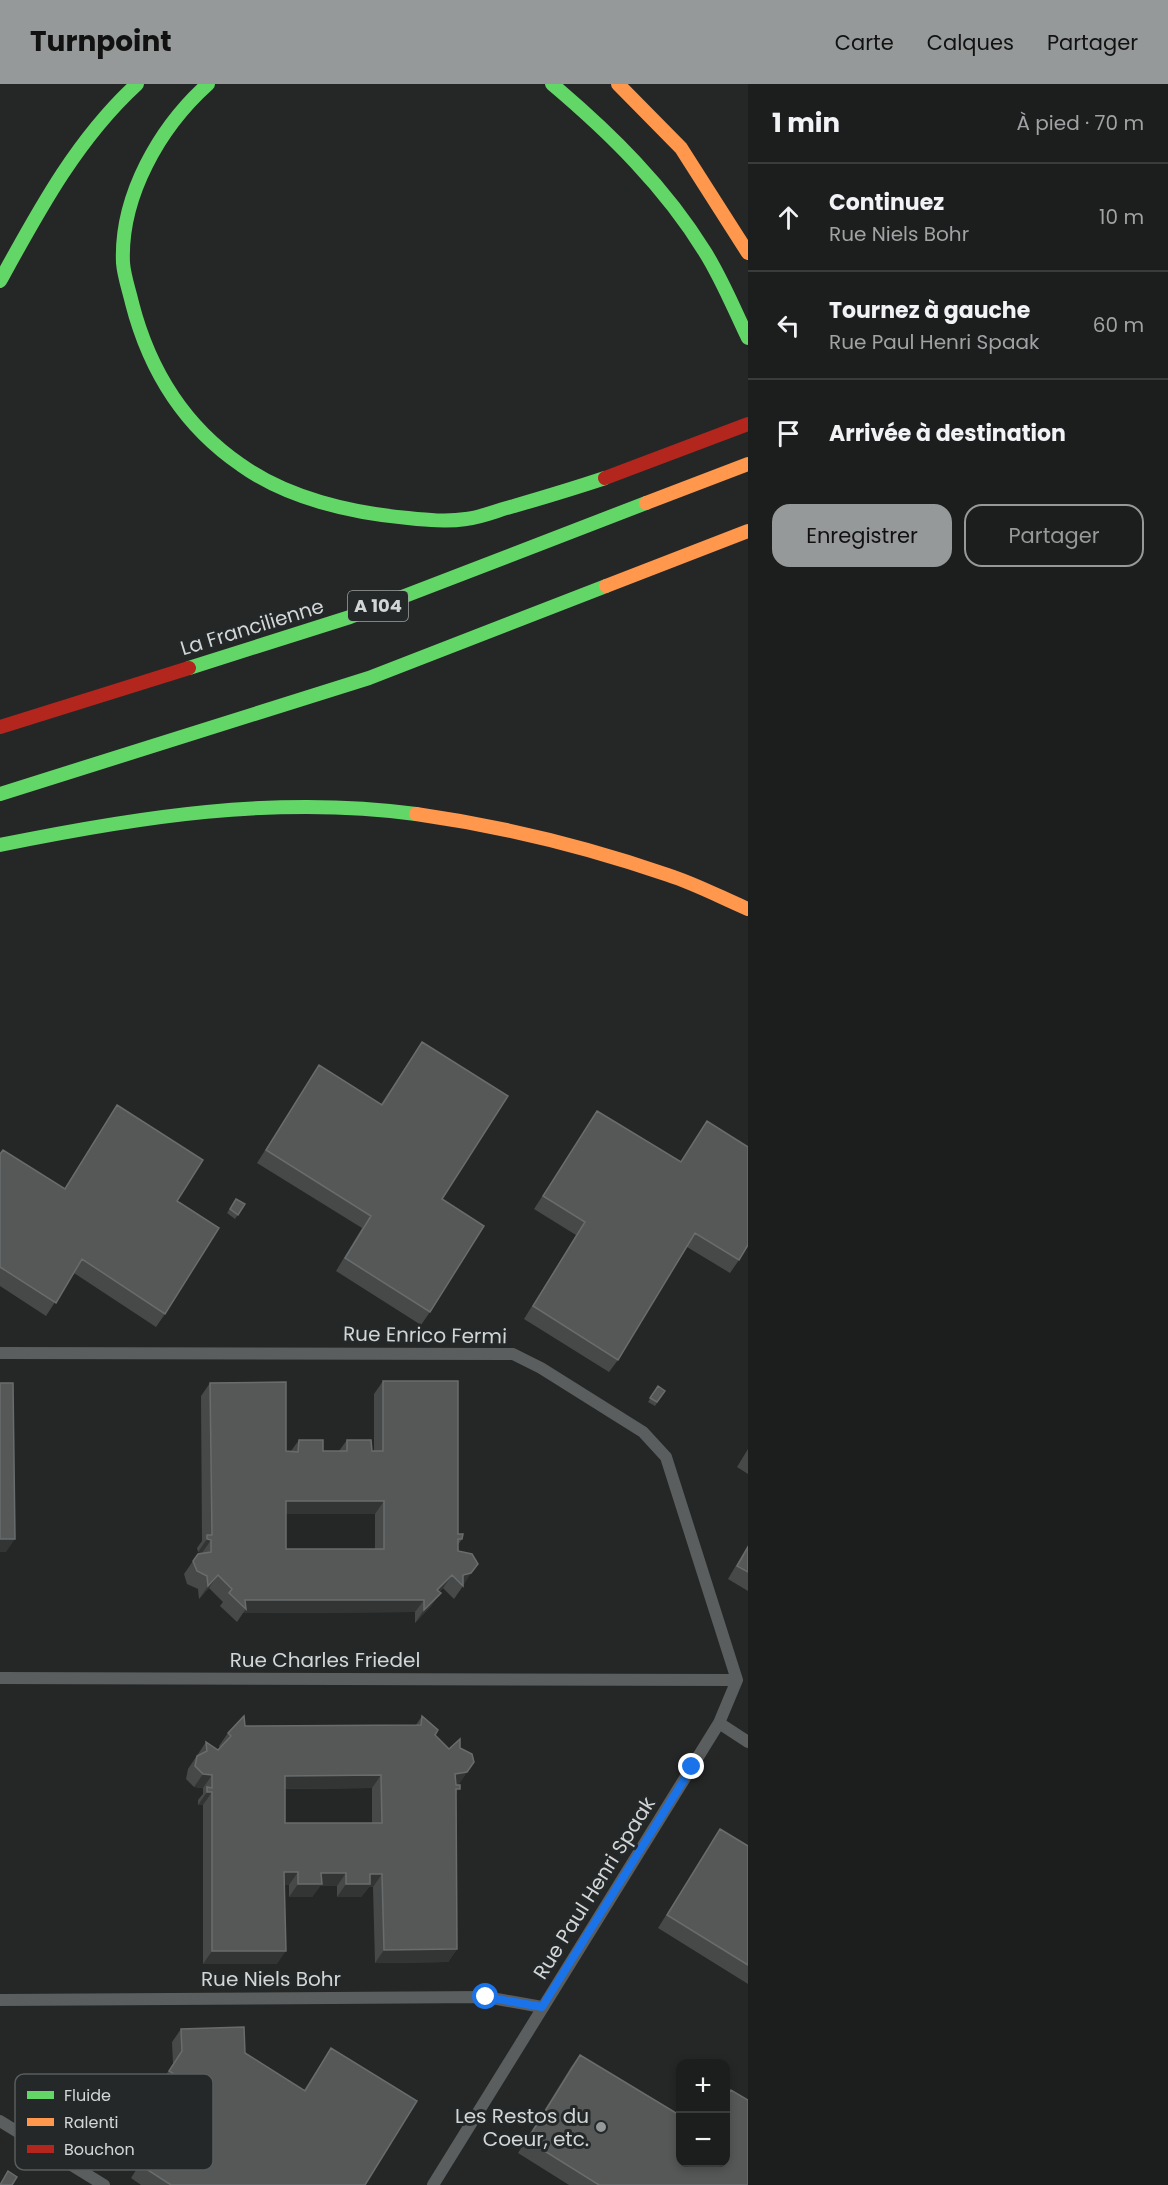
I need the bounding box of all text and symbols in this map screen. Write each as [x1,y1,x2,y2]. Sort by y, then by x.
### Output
text: Turnpoint [30,22,172,61]
text: Carte [835,28,894,57]
text: Calques [927,28,1014,57]
text: Partager [1047,28,1138,57]
text: 1 min [772,105,840,141]
text: À pied · 70 m [1016,109,1144,137]
text: Continuez [829,187,944,218]
icon: ahead [772,201,805,234]
text: 10 m [1099,203,1144,231]
text: Rue Niels Bohr [829,220,969,248]
text: Tournez à gauche [829,295,1030,326]
icon: left [772,309,805,342]
text: 60 m [1093,311,1144,339]
text: Rue Paul Henri Spaak [829,328,1039,356]
icon: arrive [772,417,805,450]
text: Arrivée à destination [829,418,1066,449]
button: Enregistrer [772,504,952,567]
button: Partager [964,504,1144,567]
road number: A 104 [348,591,408,621]
street label: La Francilienne [177,592,327,662]
street label: Rue Enrico Fermi [343,1320,507,1350]
street label: Rue Charles Friedel [230,1646,420,1674]
route end [678,1753,704,1779]
street label: Rue Paul Henri Spaak [526,1791,662,1985]
street label: Rue Niels Bohr [201,1965,341,1993]
route start [472,1983,498,2009]
map controls [676,2059,730,2167]
button: + [676,2059,730,2113]
legend [15,2074,213,2170]
text: Fluide [64,2084,111,2107]
place label: Les Restos du Coeur, etc. [455,2102,589,2153]
text: Ralenti [64,2111,118,2134]
button: − [676,2113,730,2167]
marker: Les Restos du Coeur, etc. [594,2120,608,2134]
text: Bouchon [64,2138,135,2161]

